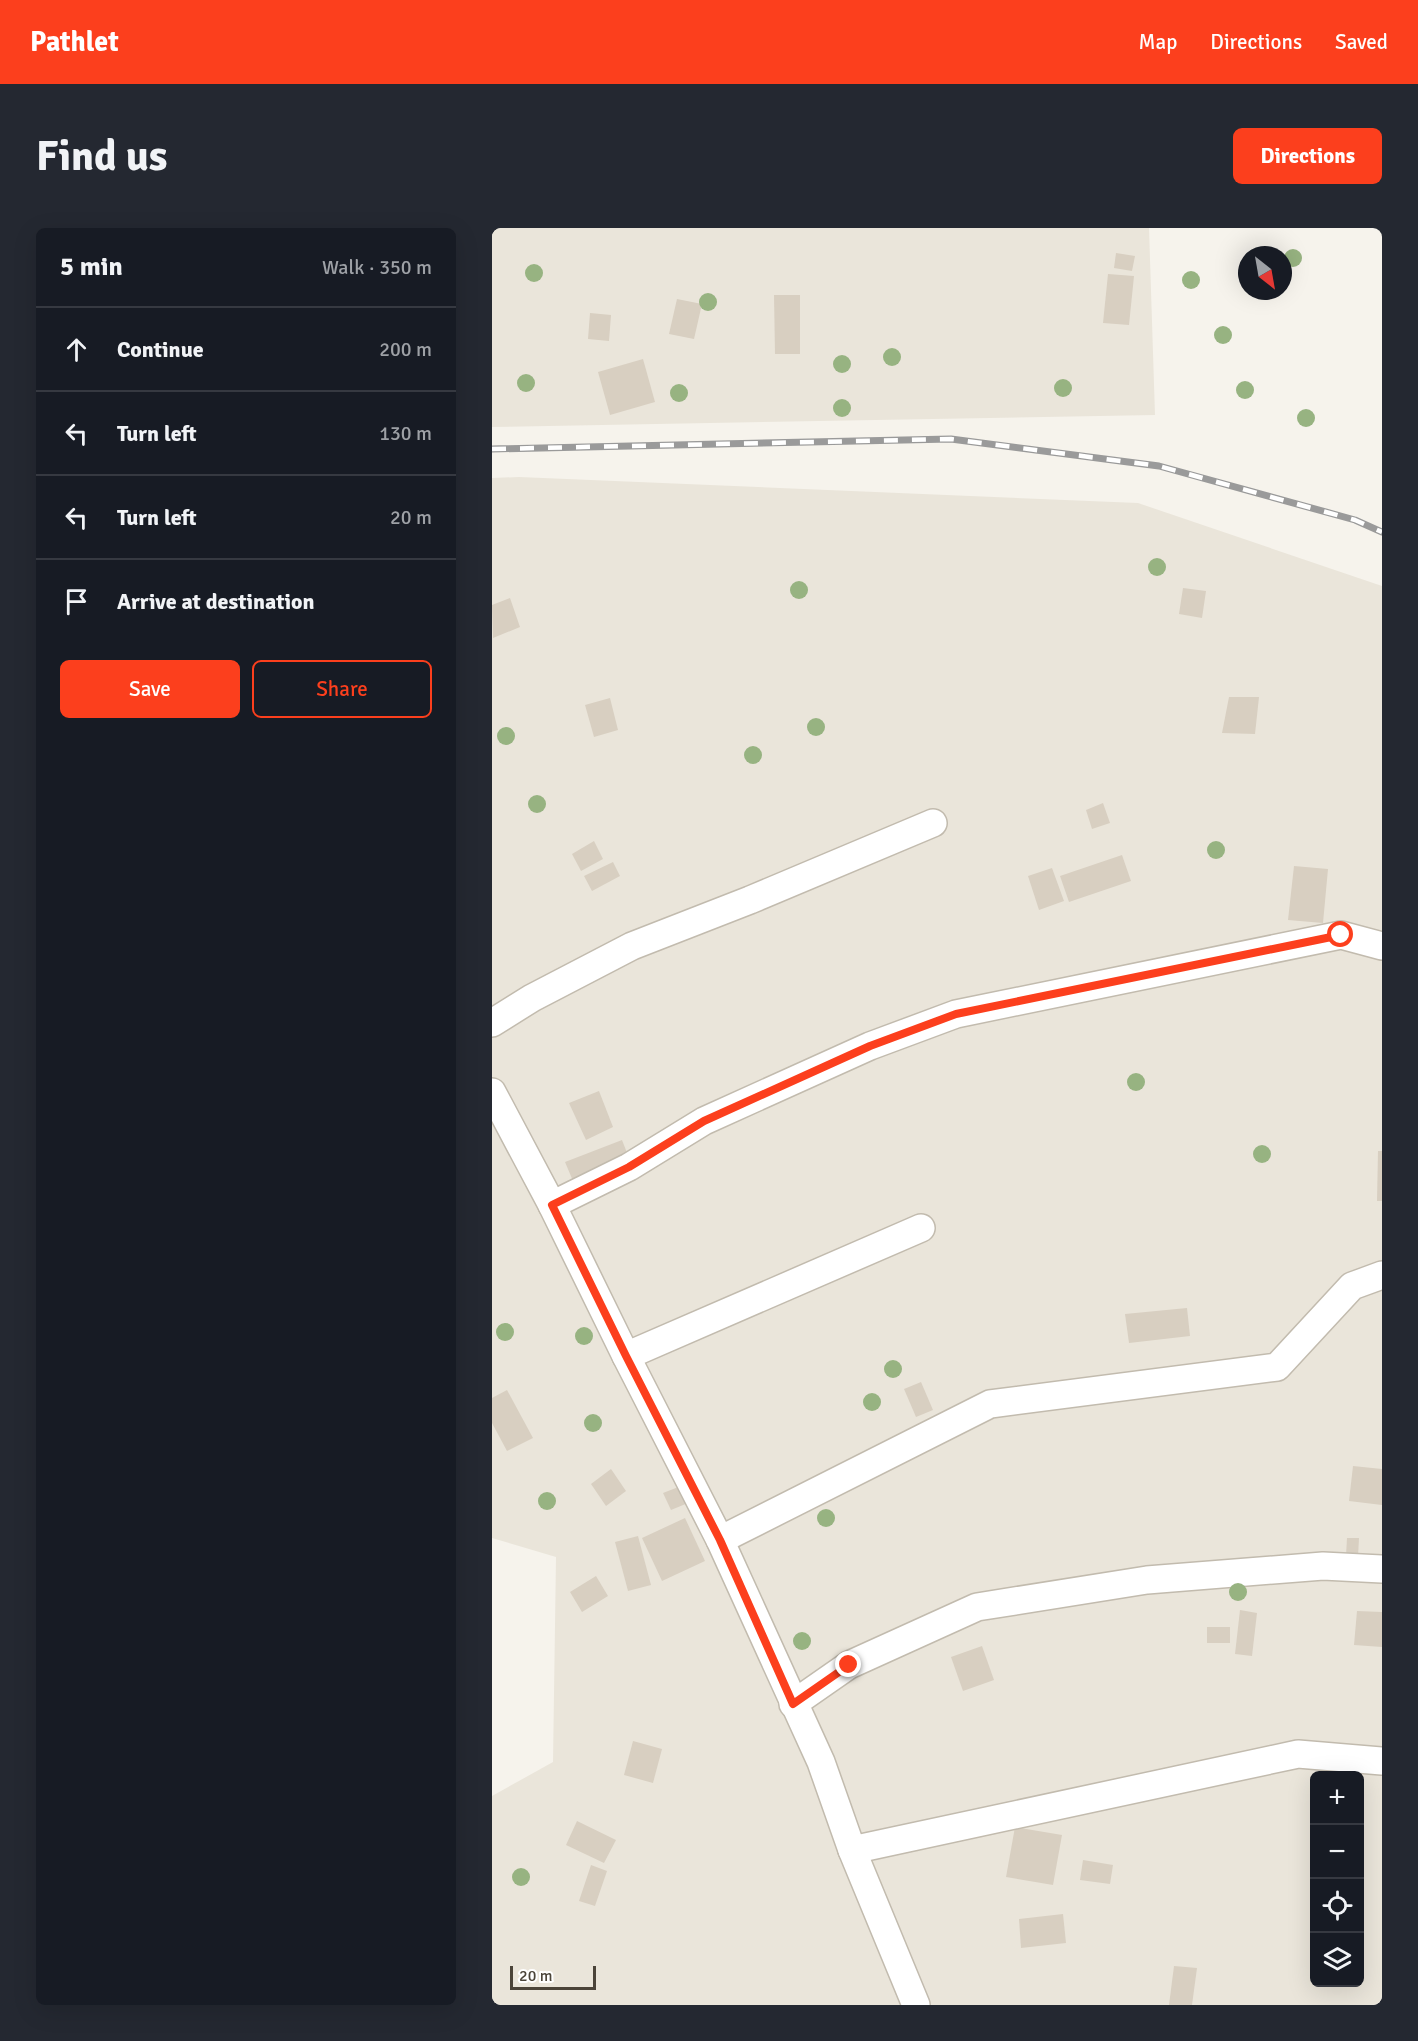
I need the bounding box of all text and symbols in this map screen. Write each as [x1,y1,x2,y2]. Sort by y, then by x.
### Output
text: Pathlet [30,25,119,59]
text: Map [1139,29,1177,55]
text: Directions [1210,29,1302,55]
text: Saved [1335,29,1388,55]
button: Directions [1233,128,1382,184]
text: Find us [36,131,167,182]
north arrow [1238,246,1292,300]
text: 5 min [60,251,123,283]
text: Walk · 350 m [322,255,432,280]
icon: ahead [60,333,93,366]
text: Continue [117,336,204,363]
text: 200 m [379,337,432,362]
icon: left [60,417,93,450]
text: Turn left [117,420,197,447]
text: 130 m [379,421,432,446]
icon: left [60,501,93,534]
text: Turn left [117,504,197,531]
text: 20 m [390,505,432,530]
icon: arrive [60,585,93,618]
text: Arrive at destination [117,588,314,615]
button: Save [60,660,240,718]
button: Share [252,660,432,718]
route start [1327,921,1353,947]
route end [835,1651,861,1677]
map controls [1310,1771,1364,1987]
button: + [1310,1771,1364,1825]
button: − [1310,1825,1364,1879]
button: locate [1310,1879,1364,1933]
button: layers [1310,1933,1364,1987]
scale bar [510,1963,596,1990]
text: 20 m [519,1966,553,1986]

